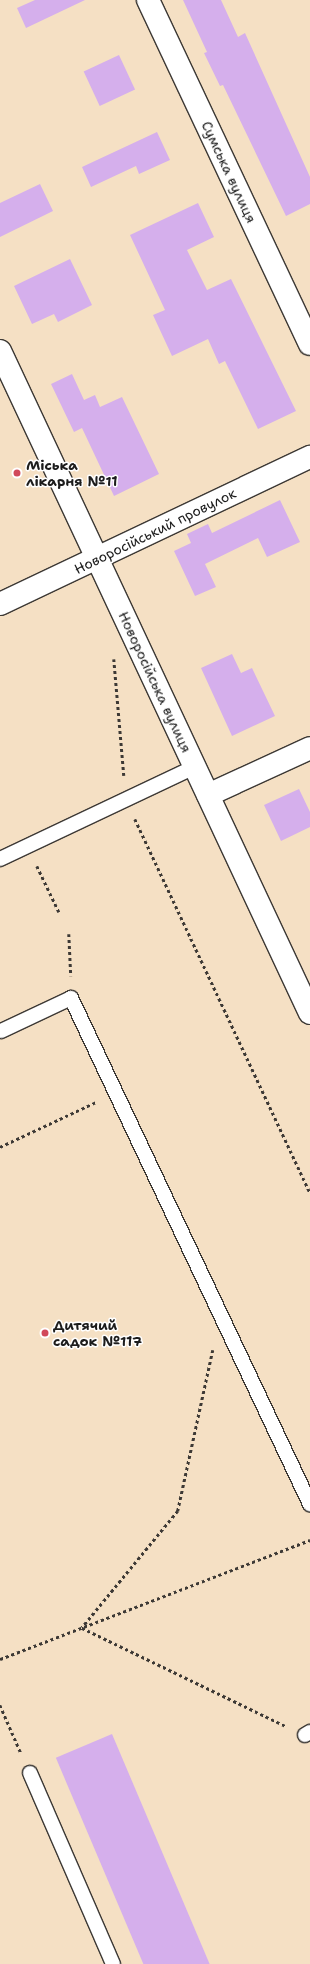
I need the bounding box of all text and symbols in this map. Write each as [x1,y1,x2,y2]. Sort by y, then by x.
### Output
street label: Сумська вулиця [198,118,260,226]
place label: Міська лікарня №11 [26,457,118,490]
marker: Міська лікарня №11 [11,467,23,479]
street label: Новоросійський провулок [71,484,239,578]
street label: Новоросійська вулиця [115,609,195,755]
place label: Дитячий садок №117 [53,1317,142,1350]
marker: Дитячий садок №117 [40,1328,50,1338]

